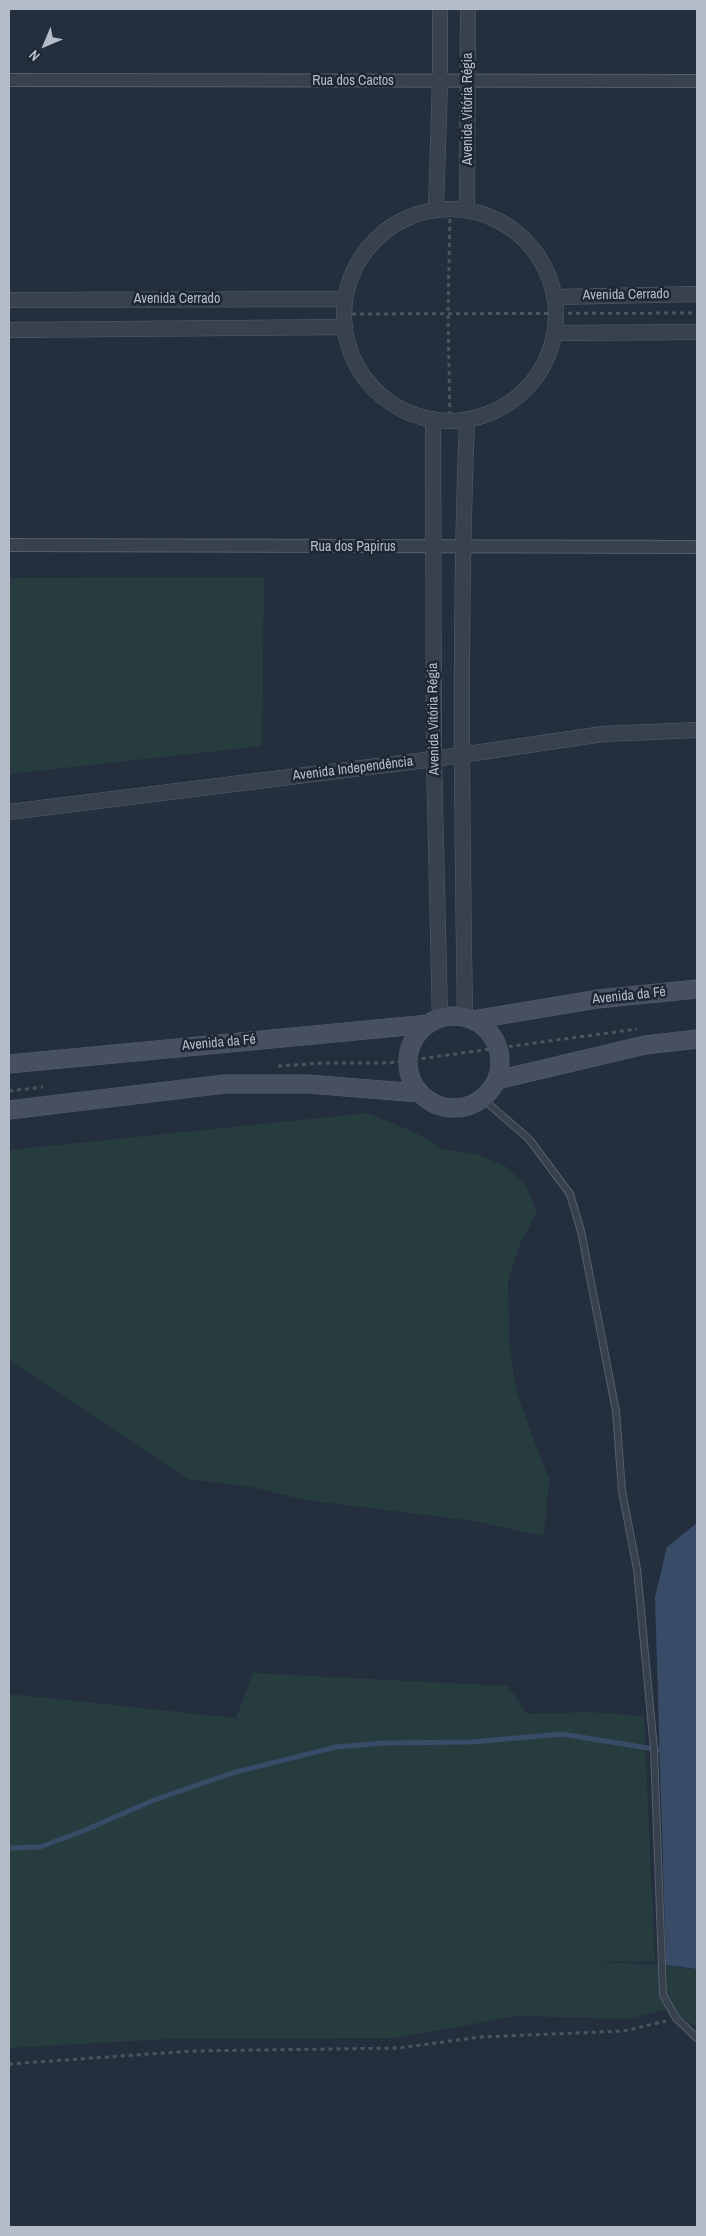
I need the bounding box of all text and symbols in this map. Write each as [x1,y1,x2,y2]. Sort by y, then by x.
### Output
north arrow [20,20,70,70]
text: N [25,46,44,65]
street label: Avenida Vitória Régia [460,53,476,165]
street label: Rua dos Cactos [312,73,394,89]
street label: Avenida Cerrado [583,286,669,304]
street label: Avenida Cerrado [134,291,220,307]
street label: Rua dos Papirus [310,539,396,555]
street label: Avenida Vitória Régia [425,663,443,775]
street label: Avenida Independência [292,753,414,785]
street label: Avenida da Fé [591,984,667,1008]
street label: Avenida da Fé [181,1031,257,1055]

